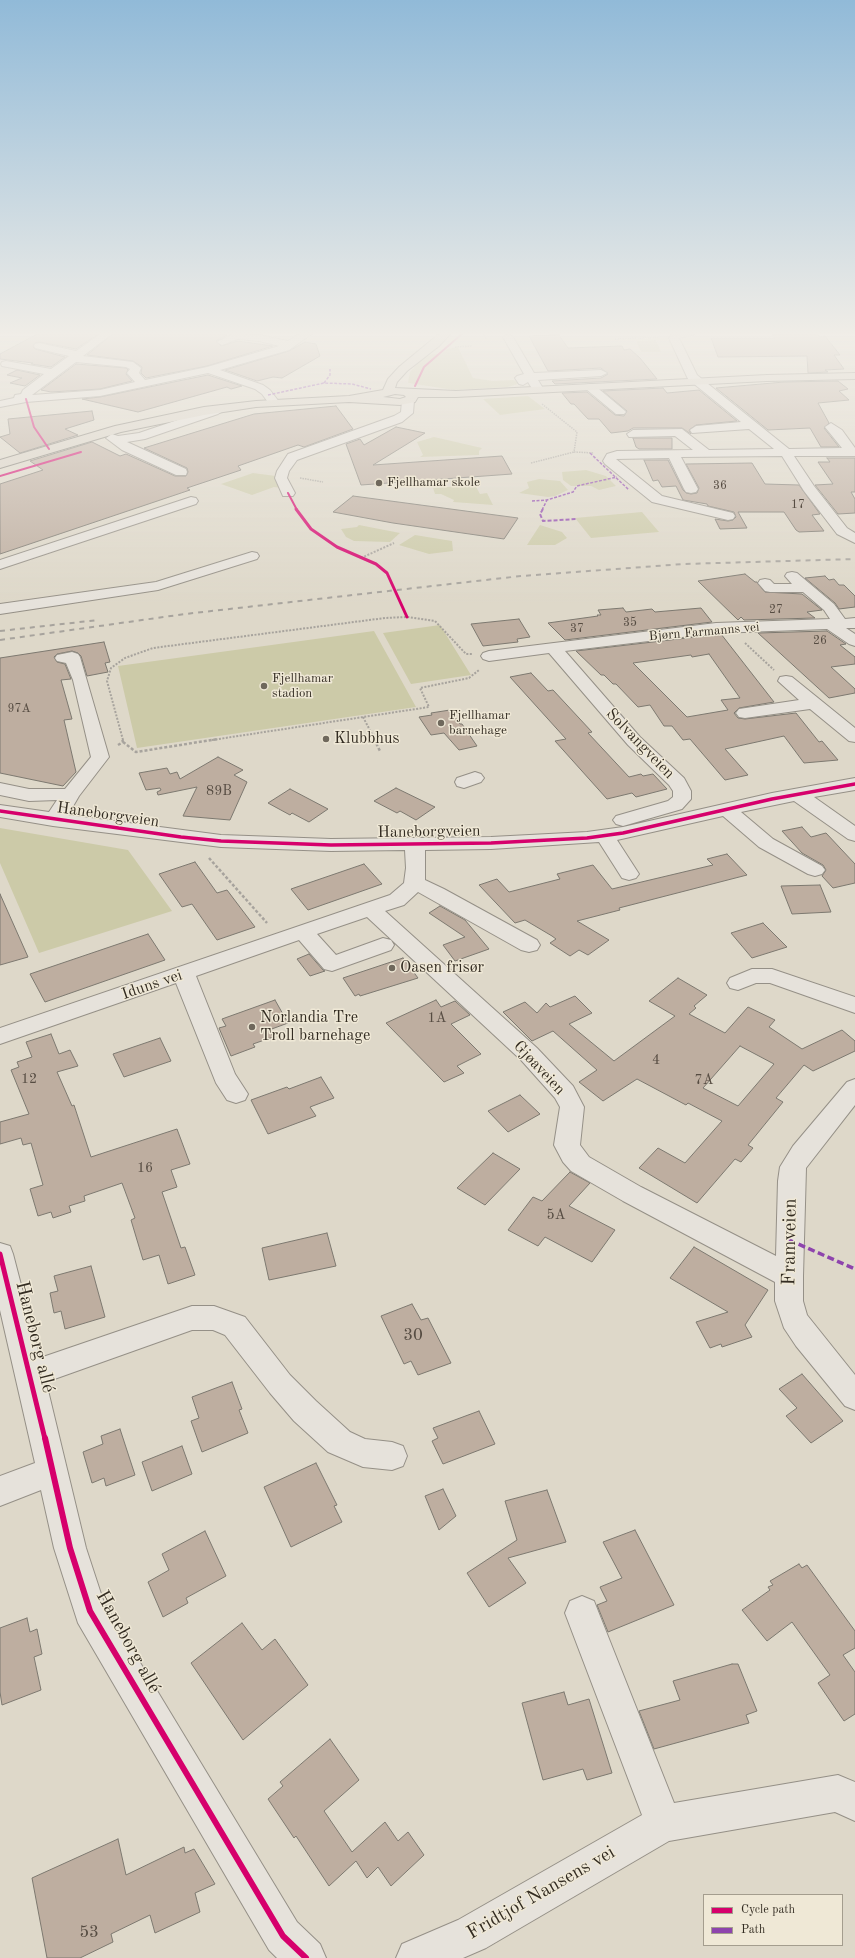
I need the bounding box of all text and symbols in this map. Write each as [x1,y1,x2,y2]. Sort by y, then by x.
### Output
place label: Fjellhamar skole [387,475,480,491]
marker: Fjellhamar skole [374,478,384,488]
house number: 36 [713,479,727,493]
house number: 17 [791,498,805,512]
house number: 27 [769,603,783,617]
house number: 35 [623,616,637,630]
street label: Bjørn Farmanns vei [648,619,760,645]
house number: 37 [570,622,584,636]
house number: 26 [813,634,827,648]
place label: Fjellhamar stadion [272,671,333,702]
marker: Fjellhamar stadion [259,681,269,691]
house number: 97A [7,702,31,716]
street label: Solvangveien [602,705,678,783]
place label: Fjellhamar barnehage [449,708,510,739]
marker: Fjellhamar barnehage [436,718,446,728]
place label: Klubbhus [334,729,400,749]
marker: Klubbhus [321,734,331,744]
house number: 89B [206,783,232,799]
street label: Haneborgveien [56,798,160,832]
street label: Haneborgveien [377,822,481,842]
place label: Oasen frisør [400,958,484,978]
marker: Oasen frisør [387,963,397,973]
street label: Iduns vei [119,966,185,1004]
place label: Norlandia Tre Troll barnehage [260,1008,370,1046]
house number: 1A [428,1010,446,1026]
marker: Norlandia Tre Troll barnehage [247,1022,257,1032]
street label: Gjøaveien [509,1037,569,1099]
house number: 4 [652,1052,660,1068]
house number: 12 [21,1071,37,1087]
house number: 7A [695,1072,713,1088]
house number: 16 [137,1160,153,1176]
street label: Framveien [778,1198,802,1286]
house number: 5A [547,1207,565,1223]
street label: Haneborg allé [10,1279,60,1395]
house number: 30 [403,1326,423,1346]
street label: Haneborg allé [90,1587,166,1697]
street label: Fridtjof Nansens vei [463,1841,619,1945]
legend [703,1894,843,1946]
text: Cycle path [741,1904,795,1916]
house number: 53 [79,1923,99,1943]
text: Path [741,1924,765,1936]

